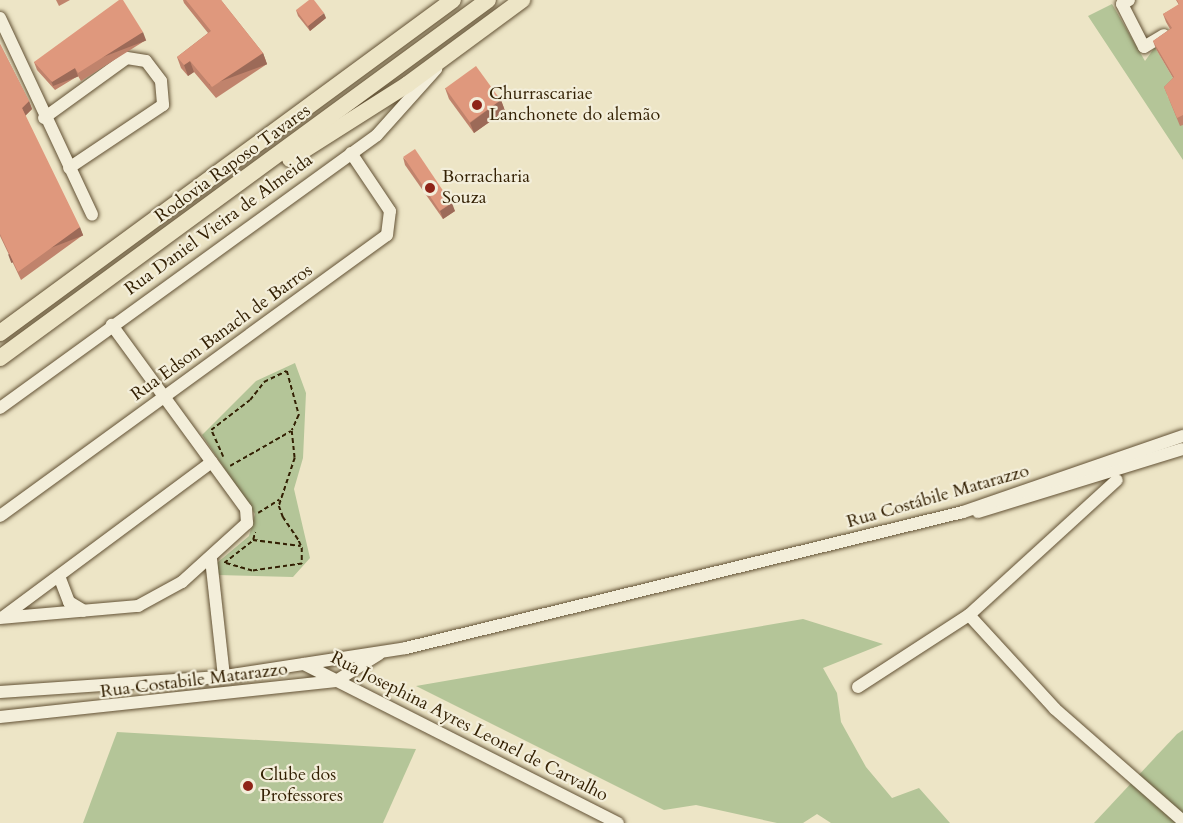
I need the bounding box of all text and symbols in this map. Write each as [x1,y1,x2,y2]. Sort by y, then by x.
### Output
place label: Churrascariae Lanchonete do alemão [489,84,660,127]
marker: Churrascariae Lanchonete do alemão [470,98,484,112]
street label: Rodovia Raposo Tavares [151,100,315,228]
street label: Rua Daniel Vieira de Almeida [121,150,317,300]
place label: Borracharia Souza [442,167,530,210]
marker: Borracharia Souza [423,181,437,195]
street label: Rua Edson Banach de Barros [127,260,317,406]
street label: Rua Costábile Matarazzo [844,461,1032,533]
street label: Rua Josephina Ayres Leonel de Carvalho [327,647,611,807]
street label: Rua Costabile Matarazzo [99,659,289,703]
place label: Clube dos Professores [260,765,343,808]
marker: Clube dos Professores [241,779,255,793]

